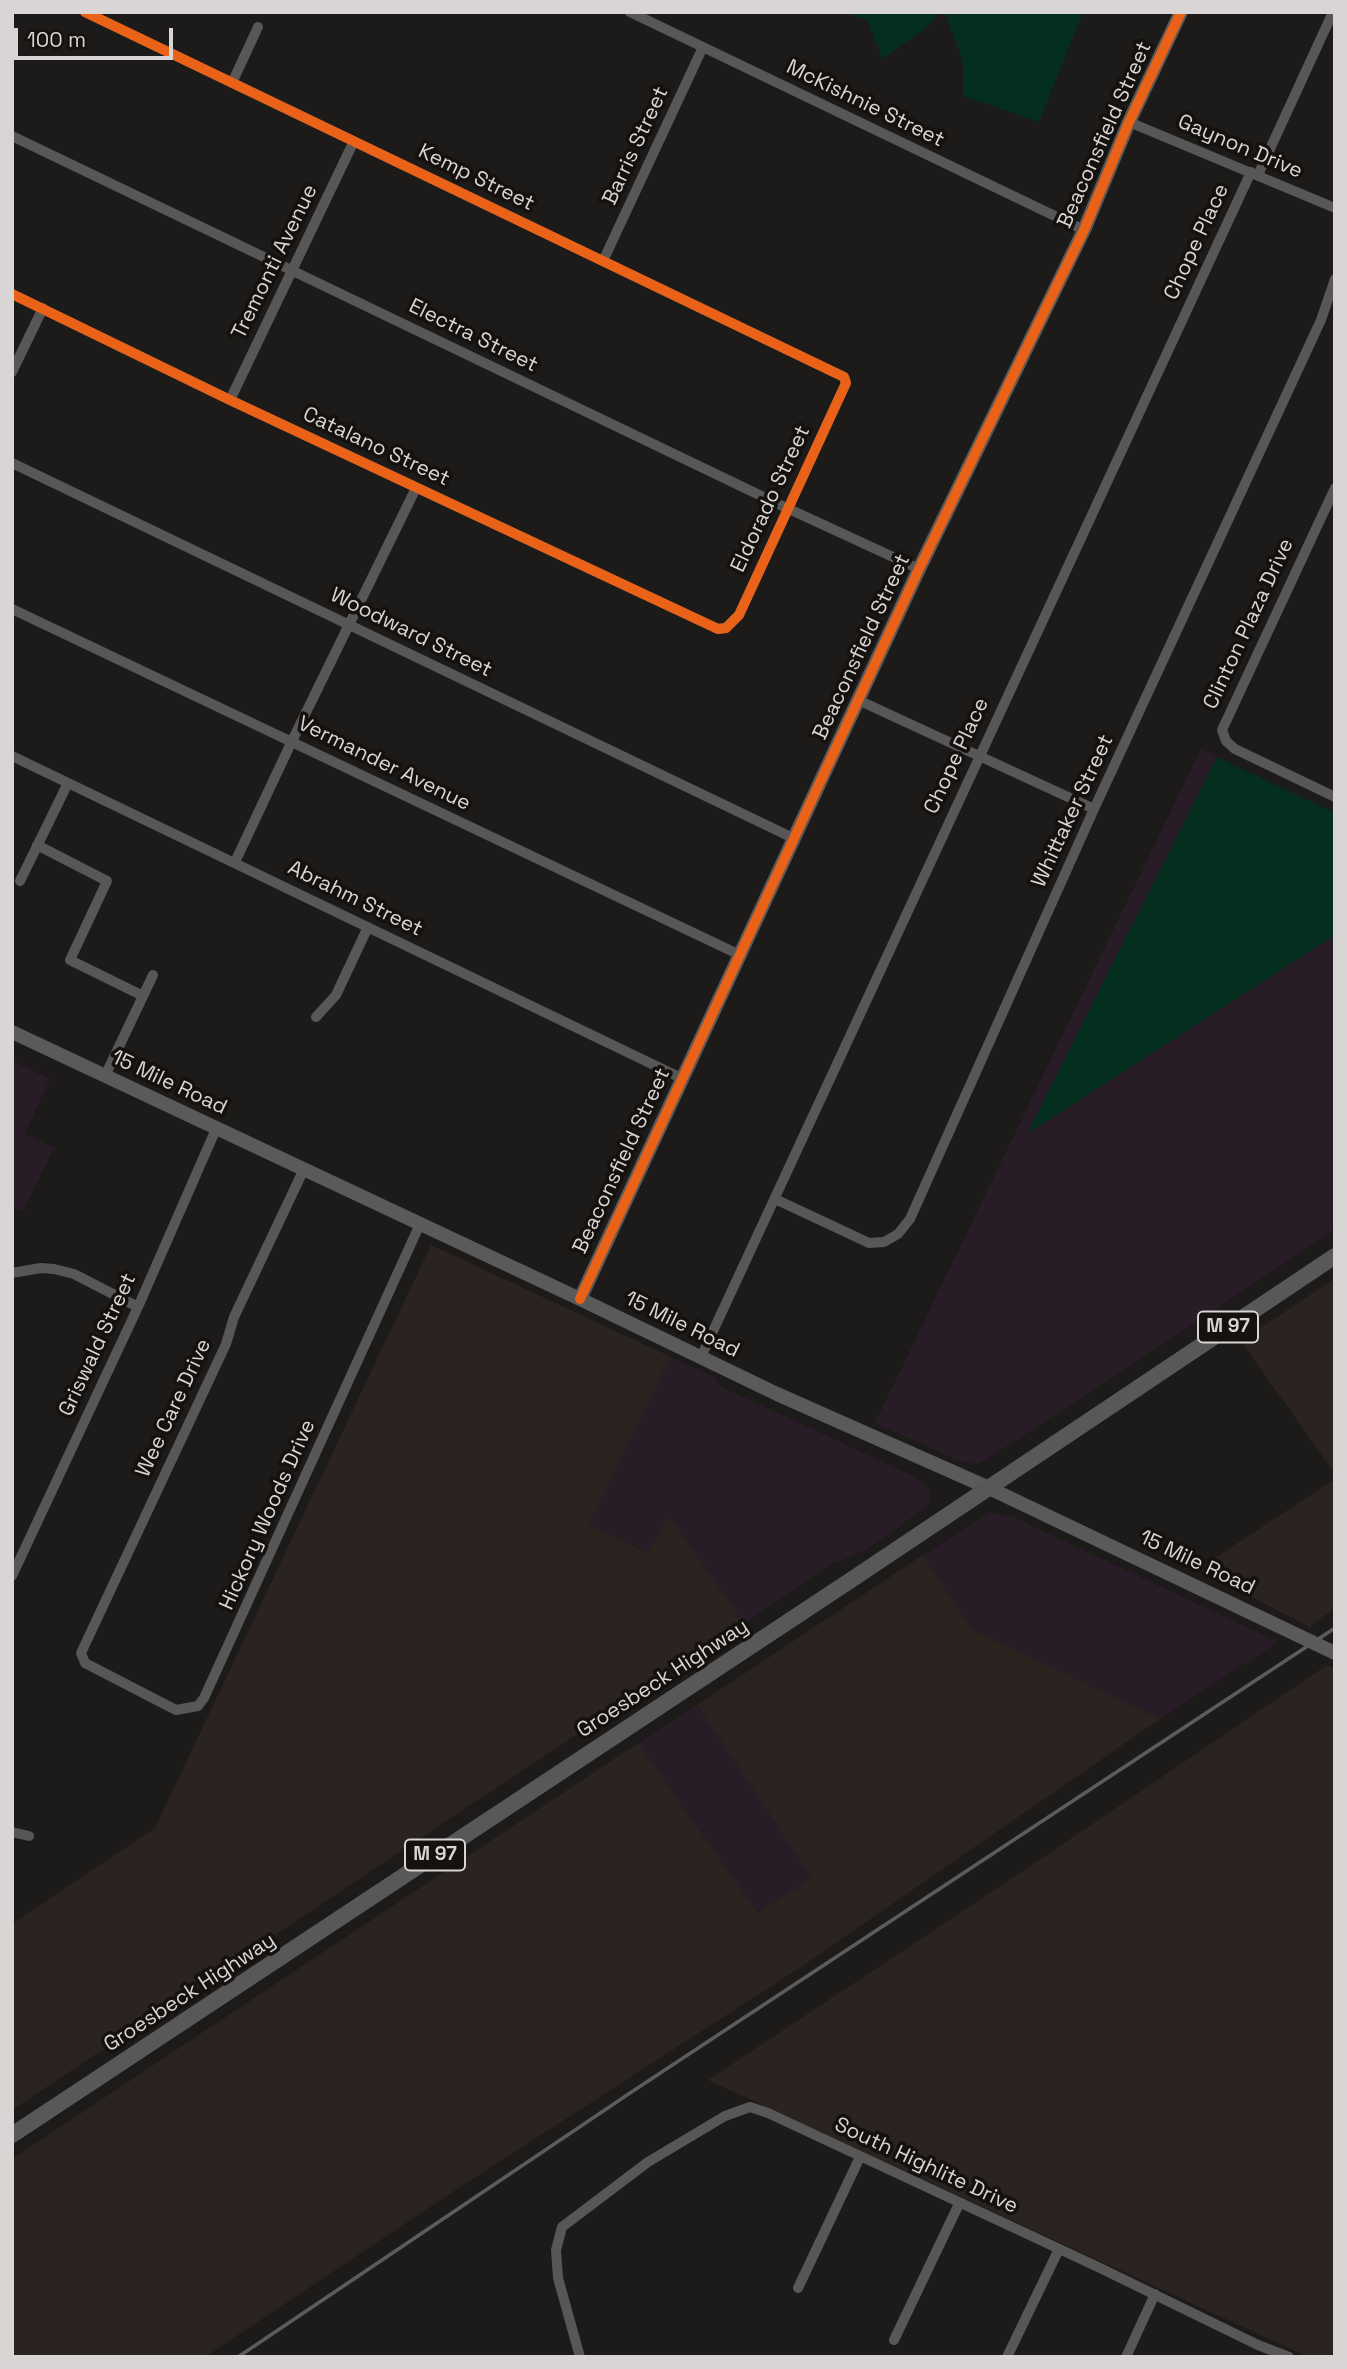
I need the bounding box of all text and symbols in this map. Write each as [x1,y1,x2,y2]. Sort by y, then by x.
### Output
scale bar [18,14,177,58]
text: 100 m [27,26,86,53]
street label: Beaconsfield Street [1052,38,1158,232]
street label: McKishnie Street [782,55,948,153]
street label: Barris Street [598,83,674,209]
street label: Gaynon Drive [1174,109,1306,185]
street label: Kemp Street [414,139,538,217]
street label: Chope Place [1159,180,1235,304]
street label: Tremonti Avenue [227,181,323,343]
street label: Electra Street [404,294,542,378]
street label: Catalano Street [299,402,453,492]
street label: Eldorado Street [726,422,816,576]
street label: Clinton Plaza Drive [1198,535,1300,713]
street label: Beaconsfield Street [808,550,916,744]
street label: Woodward Street [326,583,496,683]
street label: Chope Place [919,694,995,818]
street label: Vermander Avenue [294,711,474,817]
street label: Whittaker Street [1027,731,1119,891]
street label: Abrahm Street [283,855,427,943]
street label: 15 Mile Road [107,1045,231,1121]
street label: Beaconsfield Street [568,1064,676,1258]
street label: Griswald Street [54,1270,142,1420]
street label: 15 Mile Road [620,1286,744,1364]
road number: M 97 [1198,1312,1258,1343]
street label: Wee Care Drive [131,1335,217,1481]
street label: Hickory Woods Drive [215,1416,321,1614]
street label: 15 Mile Road [1135,1525,1259,1601]
street label: Groesbeck Highway [572,1614,754,1744]
road number: M 97 [405,1840,465,1870]
street label: Groesbeck Highway [99,1928,281,2058]
street label: South Highlite Drive [830,2112,1022,2220]

